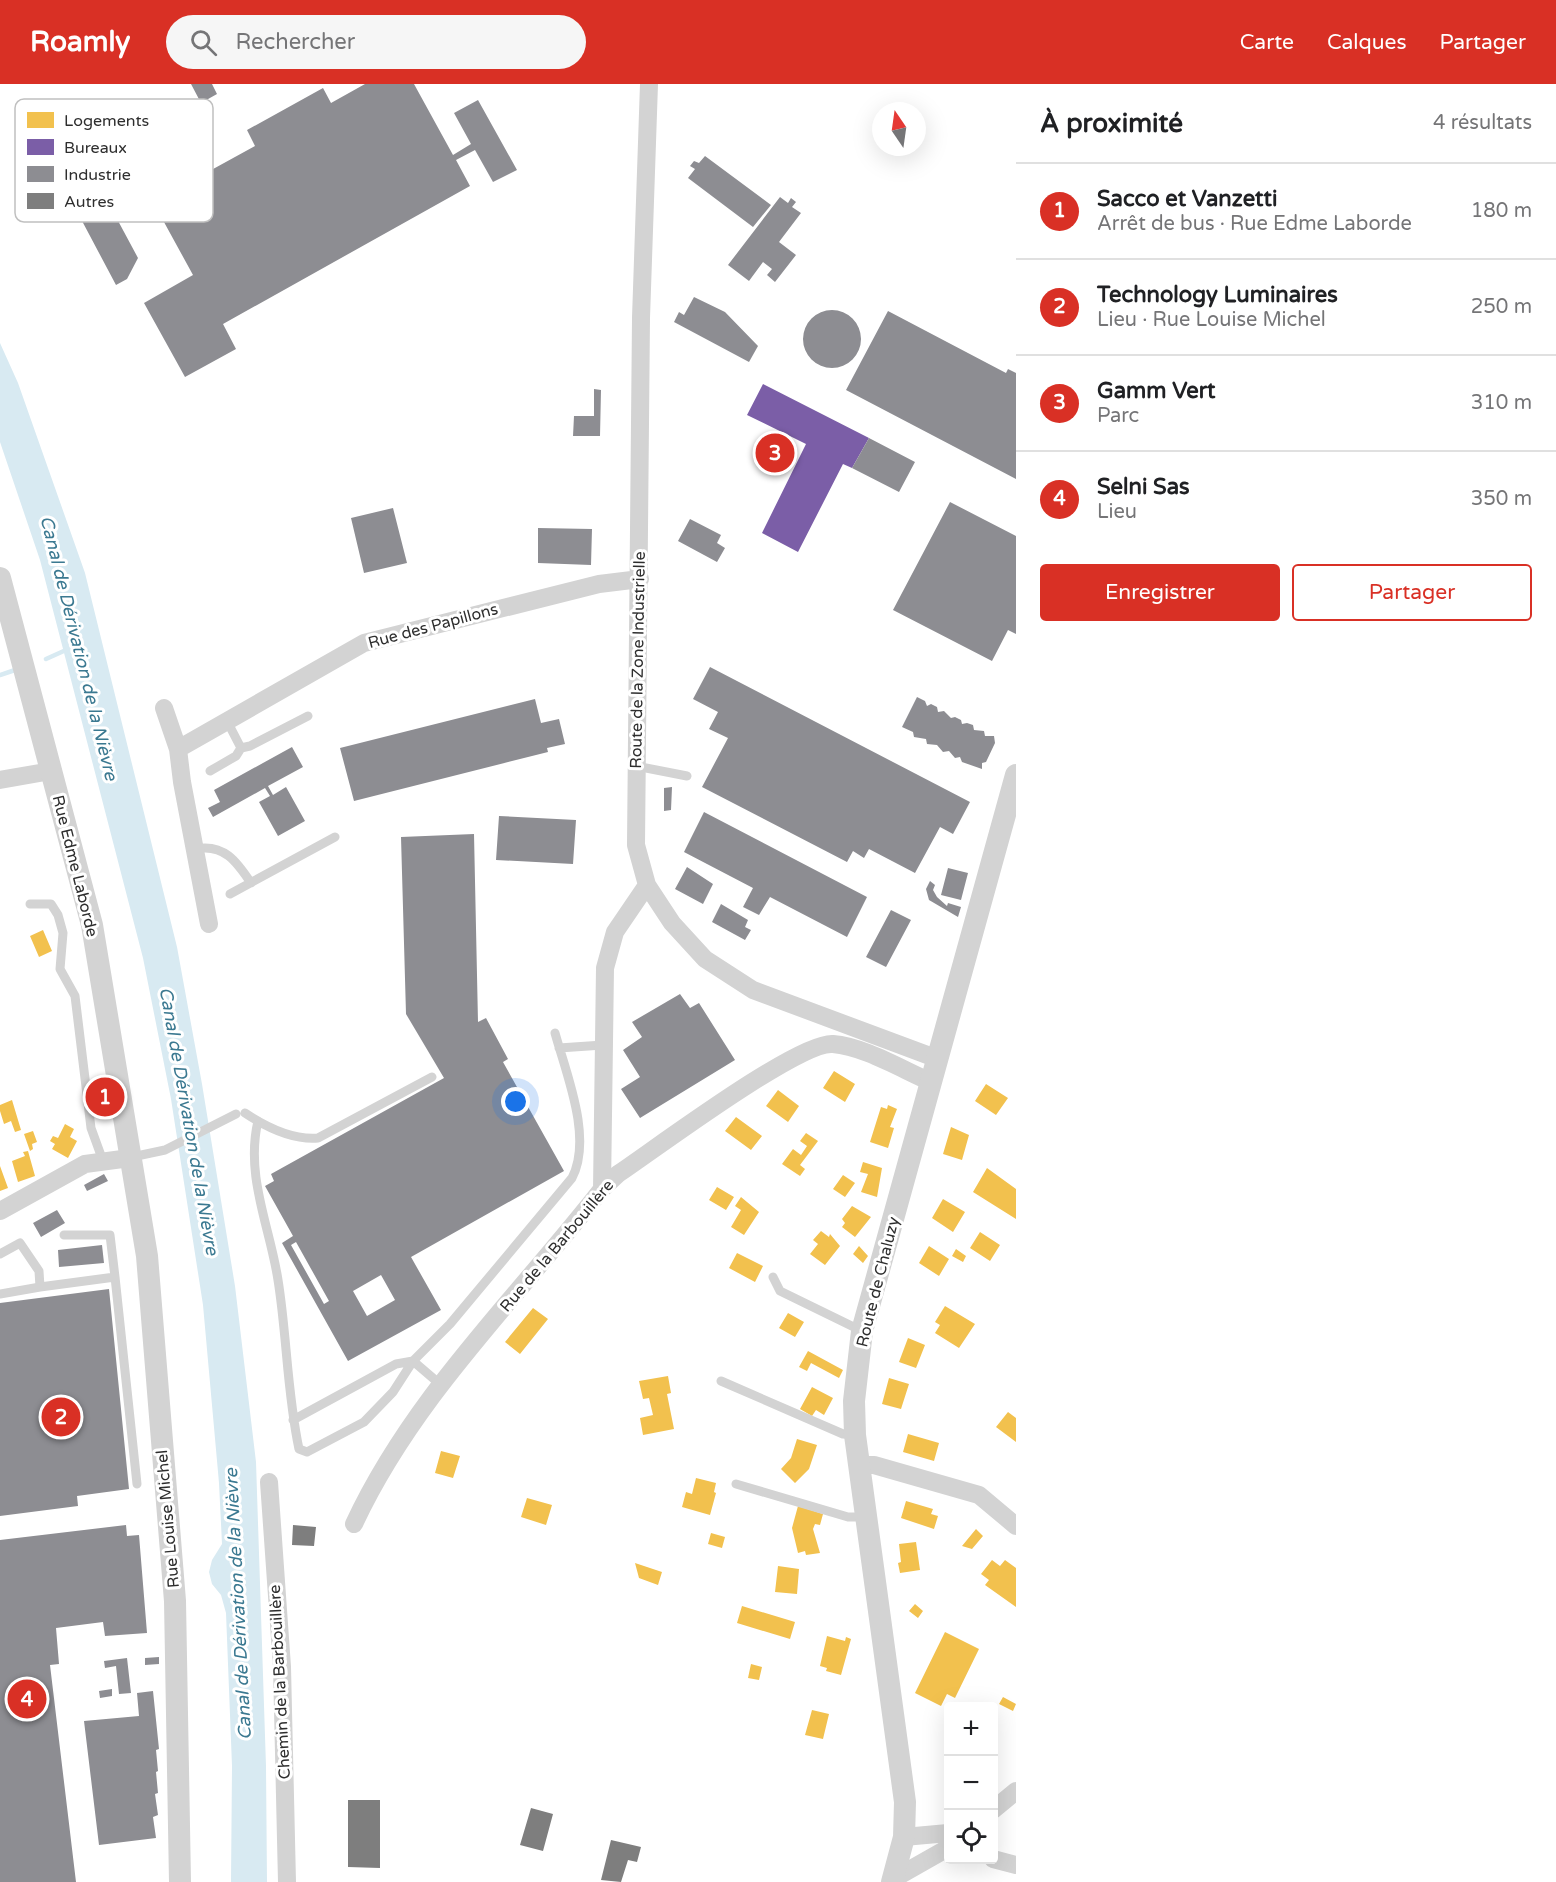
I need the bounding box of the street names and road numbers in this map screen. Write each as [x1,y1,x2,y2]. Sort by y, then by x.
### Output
street label: Route de la Zone Industrielle [626,551,650,769]
street label: Rue des Papillons [366,599,500,653]
street label: Rue Edme Laborde [48,793,102,939]
street label: Rue de la Barbouillère [496,1176,618,1316]
street label: Route de Chaluzy [852,1214,904,1349]
street label: Rue Louise Michel [152,1449,184,1589]
street label: Chemin de la Barbouillère [265,1584,295,1780]

